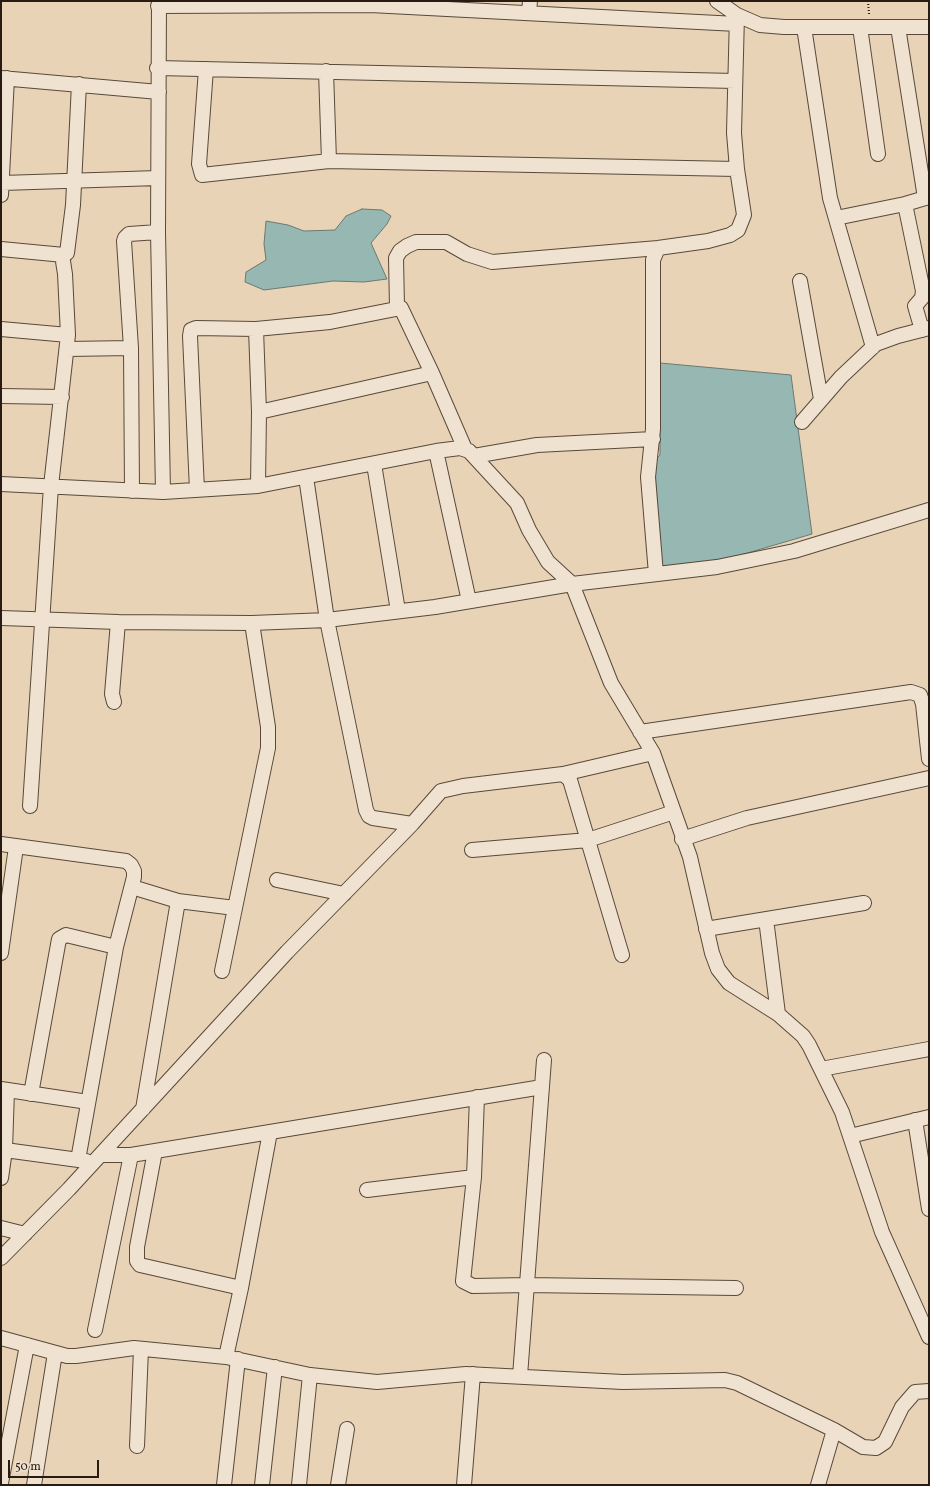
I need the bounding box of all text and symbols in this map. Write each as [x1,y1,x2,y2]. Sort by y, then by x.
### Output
scale bar [10,1452,101,1478]
text: 50 m [15,1459,41,1475]

